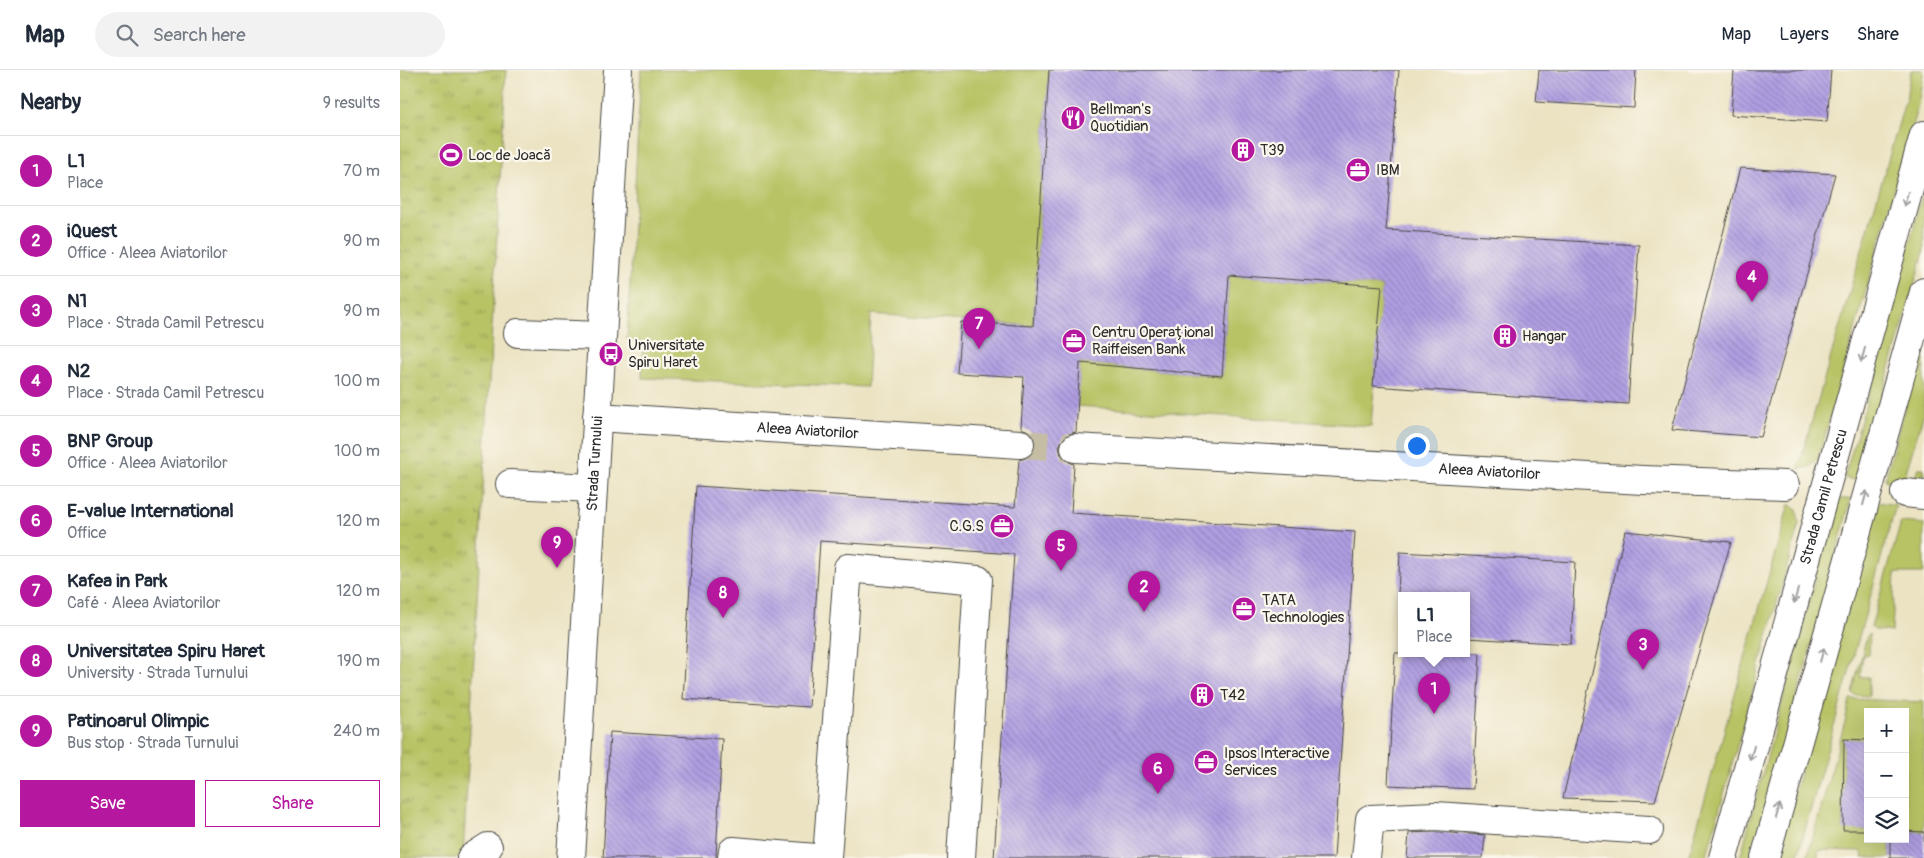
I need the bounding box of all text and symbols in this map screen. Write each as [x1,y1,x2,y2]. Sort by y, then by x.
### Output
search box [95,12,445,57]
text: Map [25,20,65,49]
icon: search [113,21,141,49]
text: Search here [153,23,246,47]
text: Map [1722,23,1751,46]
text: Layers [1779,23,1829,46]
text: Share [1857,23,1899,46]
text: Nearby [20,89,81,116]
text: 9 results [323,93,380,113]
place label: Bellman's Quotidian [1090,100,1151,136]
restaurant icon: Bellman's Quotidian [1060,105,1086,131]
building icon: T39 [1230,137,1256,163]
place label: T39 [1260,141,1284,160]
sports icon: Loc de Joacă [438,142,464,168]
place label: Loc de Joacă [468,146,551,165]
text: L1 [67,149,85,173]
office icon: IBM [1345,157,1371,183]
text: 1 [33,161,39,181]
text: 70 m [343,161,380,181]
place label: IBM [1376,161,1400,180]
text: Place [67,173,103,193]
one-way arrow [1901,190,1911,206]
text: iQuest [67,219,117,243]
text: 2 [32,231,40,251]
text: 90 m [343,231,380,251]
text: Office · Aleea Aviatorilor [67,243,228,263]
pin: 4 [1736,261,1768,302]
text: N1 [67,289,87,313]
text: 3 [32,301,40,321]
text: 90 m [343,301,380,321]
pin: 7 [963,308,995,349]
text: Place · Strada Camil Petrescu [67,313,264,333]
place label: Centru Operațional Raiffeisen Bank [1092,323,1214,359]
building icon: Hangar [1492,323,1518,349]
place label: Hangar [1522,327,1567,346]
office icon: Centru Operațional Raiffeisen Bank [1061,328,1087,354]
place label: Universitate Spiru Haret [628,336,705,372]
bus stop icon: Universitate Spiru Haret [598,341,624,367]
one-way arrow [1858,347,1867,363]
text: N2 [67,359,90,383]
text: 4 [31,371,41,391]
text: 100 m [334,371,380,391]
text: Place · Strada Camil Petrescu [67,383,264,403]
street label: Strada Turnului [583,415,607,512]
street label: Aleea Aviatorilor [756,418,860,444]
street label: Strada Camil Petrescu [1796,427,1852,567]
text: BNP Group [67,429,153,453]
your location [1404,433,1430,459]
text: 5 [32,441,40,461]
text: 100 m [334,441,380,461]
text: Office · Aleea Aviatorilor [67,453,228,473]
street label: Aleea Aviatorilor [1438,459,1542,484]
one-way arrow [1861,490,1871,506]
text: E-value International [67,499,234,523]
text: 6 [31,511,41,531]
text: 120 m [336,511,380,531]
office icon: C.G.S [989,513,1015,539]
place label: C.G.S [949,517,984,536]
text: Office [67,523,107,543]
pin: 9 [541,527,573,568]
pin: 5 [1045,530,1077,571]
text: Kafea in Park [67,569,168,593]
pin: 2 [1128,571,1160,612]
pin: 8 [707,577,739,618]
text: 7 [32,581,40,601]
text: 120 m [336,581,380,601]
one-way arrow [1791,588,1800,604]
place label: TATA Technologies [1262,591,1345,627]
popup [1398,592,1470,657]
text: Café · Aleea Aviatorilor [67,593,220,613]
office icon: TATA Technologies [1231,596,1257,622]
text: L1 [1416,603,1434,627]
text: Place [1416,627,1452,647]
pin: 3 [1627,629,1659,670]
text: Universitatea Spiru Haret [67,639,265,663]
one-way arrow [1818,647,1827,663]
text: 8 [32,651,40,671]
text: 190 m [337,651,380,671]
text: University · Strada Turnului [67,663,248,683]
pin: 1 [1418,673,1450,714]
building icon: T42 [1189,682,1215,708]
place label: T42 [1220,686,1245,705]
map controls [1864,708,1909,843]
button: + [1864,708,1909,753]
text: Patinoarul Olimpic [67,709,209,733]
text: 9 [32,721,40,741]
text: 240 m [333,721,380,741]
text: Bus stop · Strada Turnului [67,733,238,753]
place label: Ipsos Interactive Services [1224,744,1330,780]
one-way arrow [1747,744,1757,760]
office icon: Ipsos Interactive Services [1193,749,1219,775]
pin: 6 [1142,753,1174,794]
button: − [1864,753,1909,798]
button: Save [20,780,195,827]
button: Share [205,780,380,827]
button: layers [1864,798,1909,843]
one-way arrow [1774,803,1783,819]

